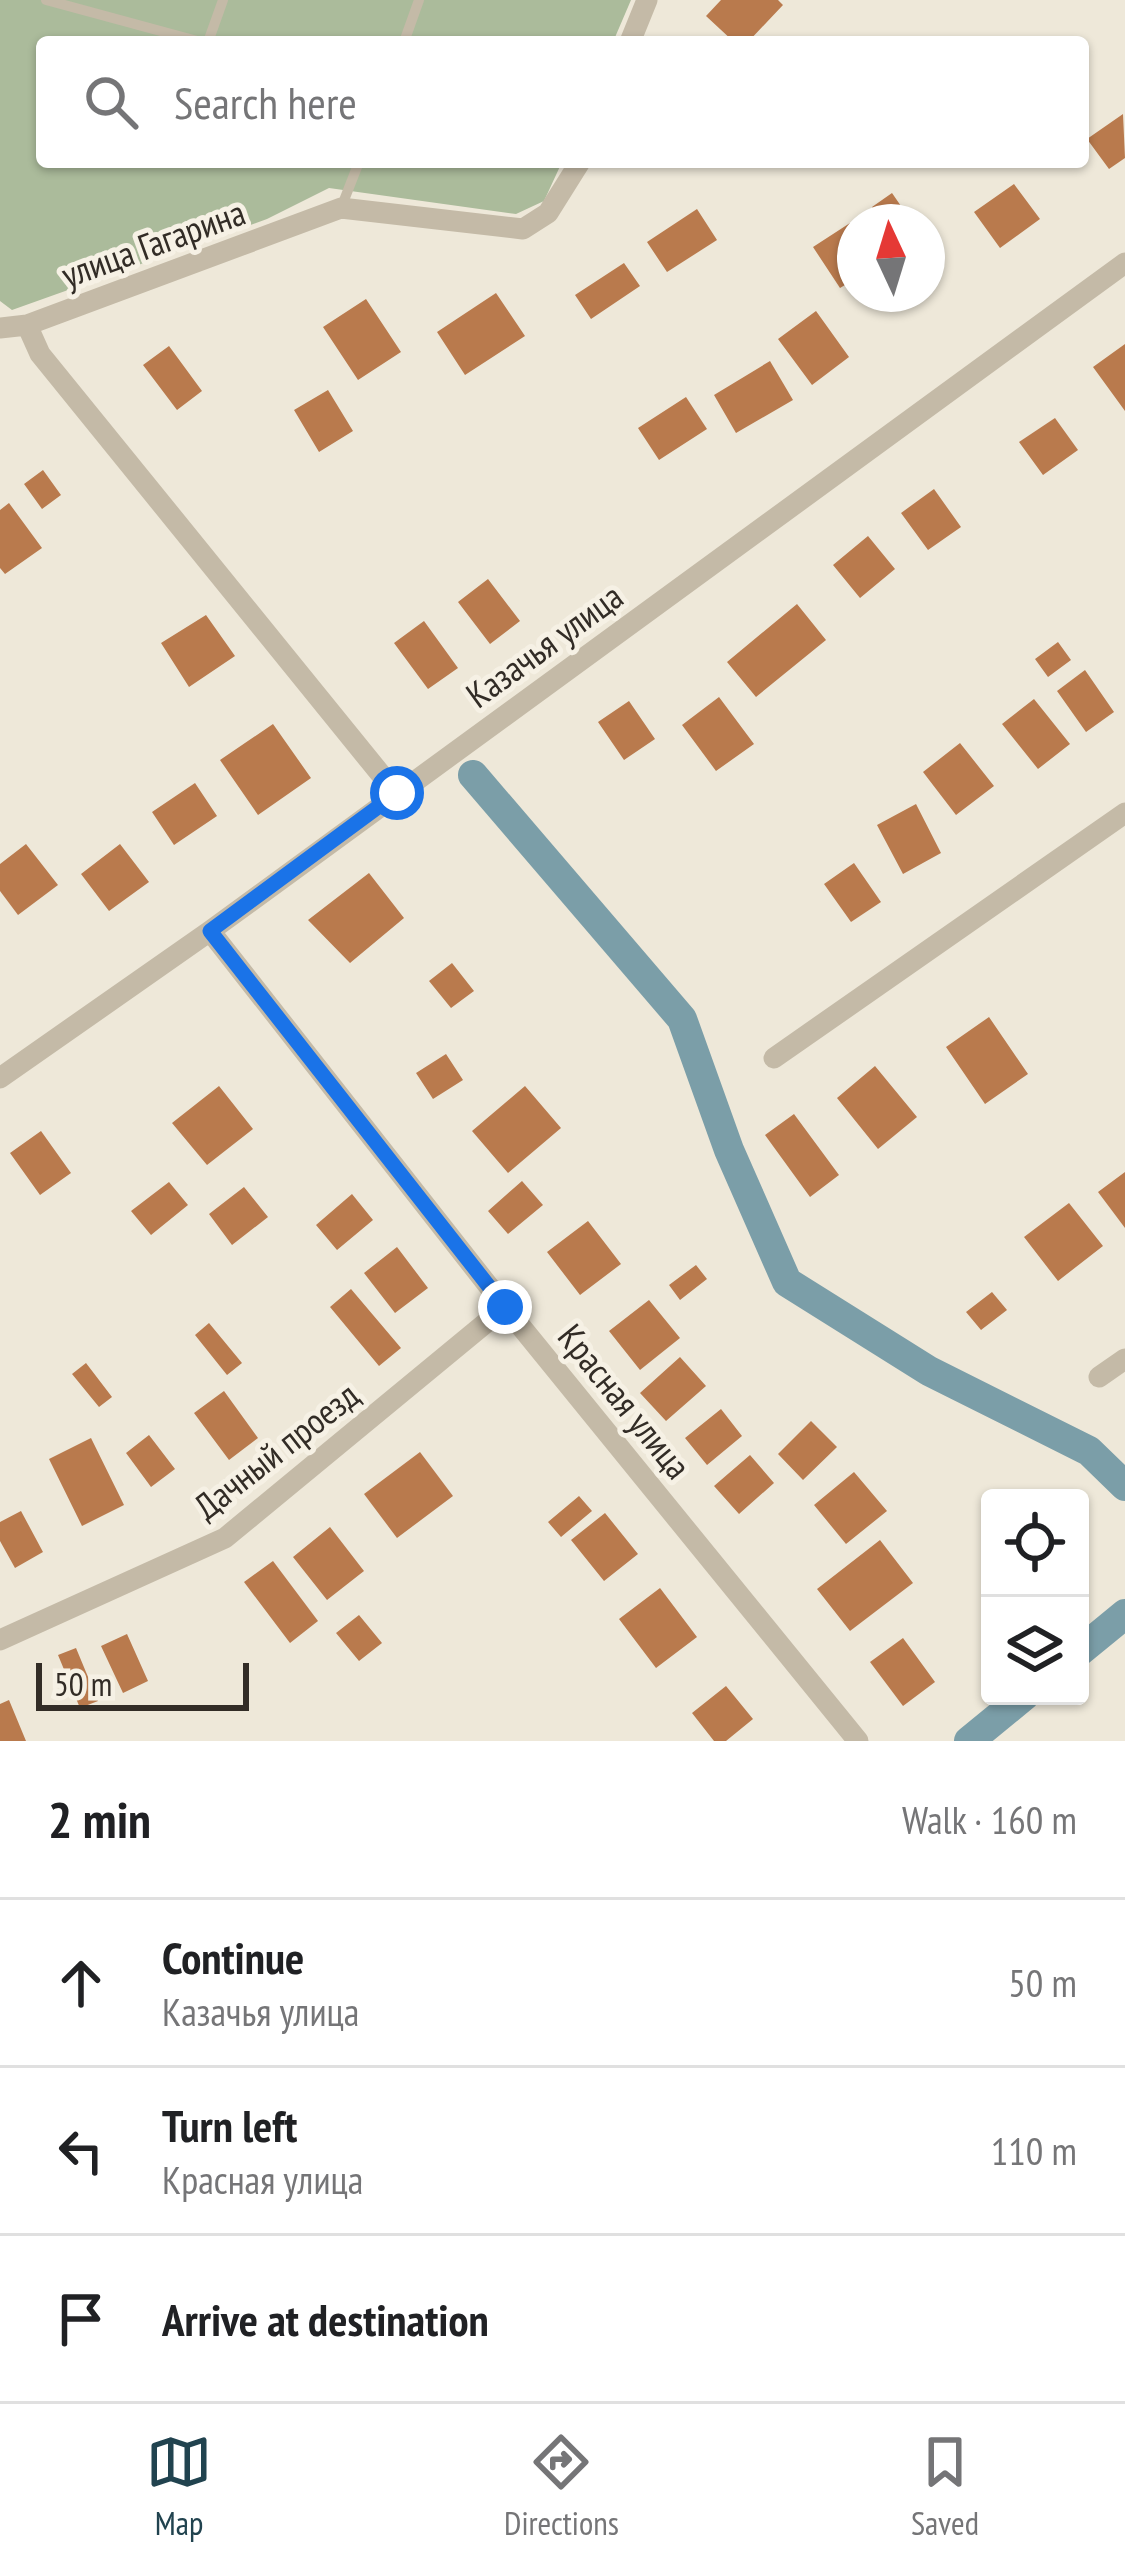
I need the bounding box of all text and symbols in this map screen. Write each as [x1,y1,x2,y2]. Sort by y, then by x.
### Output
search box [36,36,1089,168]
icon: search [78,69,144,135]
text: Search here [174,73,357,131]
street label: улица Гагарина [55,188,251,298]
north arrow [837,204,945,312]
street label: Казачья улица [456,572,632,718]
route start [370,766,424,820]
route end [478,1280,532,1334]
street label: Красная улица [548,1314,702,1488]
street label: Дачный проезд [184,1371,368,1529]
map controls [981,1489,1089,1705]
button: locate [981,1489,1089,1597]
button: layers [981,1597,1089,1705]
scale bar [36,1657,249,1710]
text: 50 m [54,1662,112,1705]
text: 2 min [48,1786,151,1852]
text: Walk · 160 m [902,1794,1077,1845]
text: Continue [162,1928,304,1986]
icon: ahead [48,1950,114,2016]
text: 50 m [1008,1957,1077,2008]
text: Казачья улица [162,1986,359,2037]
text: Turn left [162,2096,297,2154]
icon: left [48,2118,114,2184]
text: 110 m [991,2125,1077,2176]
text: Красная улица [162,2154,363,2205]
icon: arrive [48,2286,114,2352]
text: Arrive at destination [162,2290,489,2348]
tab: Map [146,2429,212,2544]
tab: Directions [504,2429,619,2544]
tab: Saved [911,2429,979,2544]

